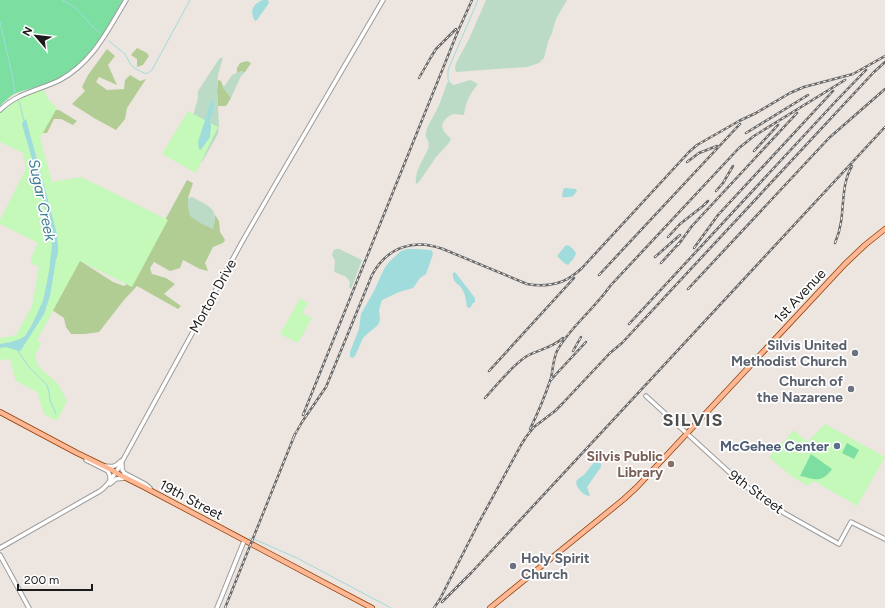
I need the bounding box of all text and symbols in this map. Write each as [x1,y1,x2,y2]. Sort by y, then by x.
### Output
north arrow [16,16,56,56]
text: N [20,25,35,38]
water label: Sugar Creek [25,157,60,243]
street label: Morton Drive [186,256,240,336]
street label: 1st Avenue [770,265,830,327]
place label: Silvis United Methodist Church [731,337,847,370]
marker: Silvis United Methodist Church [850,348,860,358]
place label: Church of the Nazarene [757,373,843,406]
marker: Church of the Nazarene [846,384,856,394]
district label: SILVIS [663,409,723,431]
place label: McGehee Center [720,438,830,455]
marker: McGehee Center [832,441,842,451]
place label: Silvis Public Library [587,448,664,481]
marker: Silvis Public Library [666,459,676,469]
street label: 9th Street [725,466,787,518]
street label: 19th Street [156,476,226,524]
place label: Holy Spirit Church [521,550,590,583]
marker: Holy Spirit Church [508,561,518,571]
scale bar [18,566,92,592]
text: 200 m [24,573,59,587]

